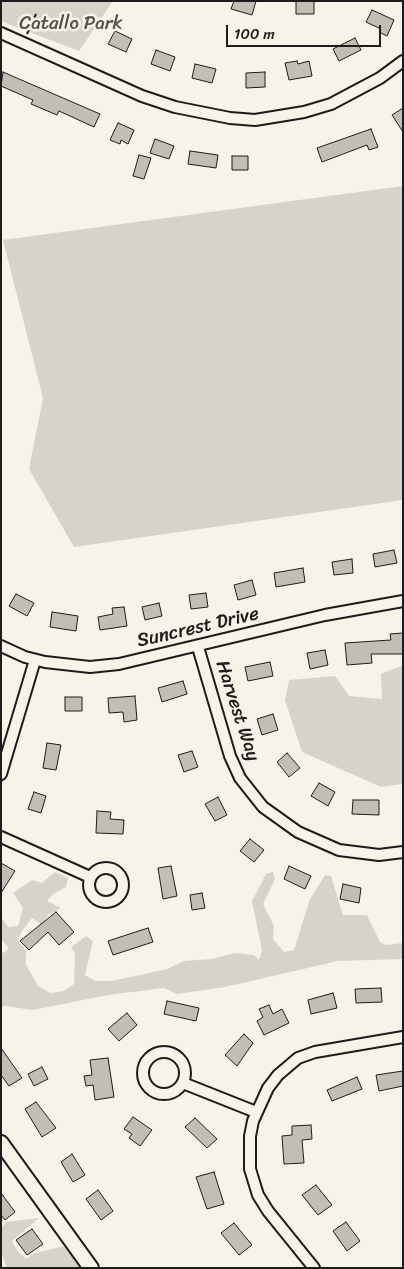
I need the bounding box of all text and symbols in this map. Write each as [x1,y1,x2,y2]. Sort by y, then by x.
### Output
park label: Catallo Park [19,13,123,35]
scale bar [229,15,384,47]
text: 100 m [234,21,275,47]
street label: Suncrest Drive [135,603,261,653]
street label: Harvest Way [210,658,264,764]

